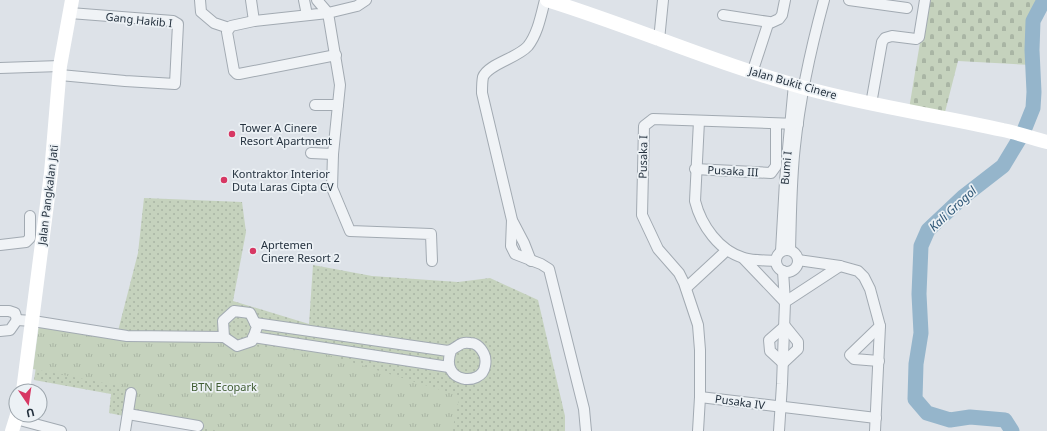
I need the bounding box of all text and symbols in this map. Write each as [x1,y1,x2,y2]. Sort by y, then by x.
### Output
street label: Gang Hakib I [105,9,173,30]
street label: Jalan Bukit Cinere [747,63,839,102]
place label: Tower A Cinere Resort Apartment [240,120,332,148]
marker: Tower A Cinere Resort Apartment [227,129,237,139]
street label: Pusaka I [635,135,650,179]
street label: Jalan Pangkalan Jati [34,144,61,247]
street label: Bumi I [777,150,794,185]
street label: Pusaka III [707,162,759,179]
place label: Kontraktor Interior Duta Laras Cipta CV [232,166,334,194]
marker: Kontraktor Interior Duta Laras Cipta CV [219,175,229,185]
water label: Kali Grogol [925,182,981,235]
place label: Aprtemen Cinere Resort 2 [261,237,340,265]
marker: Aprtemen Cinere Resort 2 [248,246,258,256]
park label: BTN Ecopark [191,379,257,394]
north arrow [8,383,48,423]
street label: Pusaka IV [714,391,766,412]
text: U [25,405,36,421]

